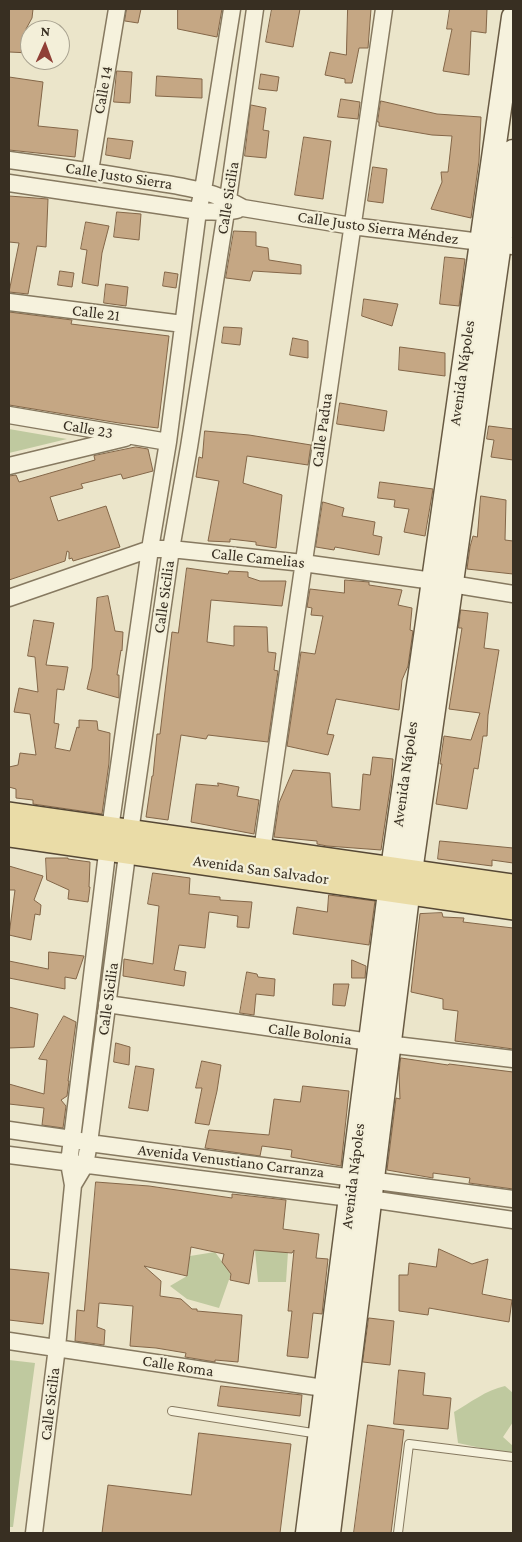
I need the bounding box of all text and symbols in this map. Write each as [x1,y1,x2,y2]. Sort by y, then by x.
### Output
north arrow [20,20,70,70]
text: N [40,23,51,39]
street label: Calle 14 [89,64,117,116]
street label: Calle Justo Sierra [64,158,174,194]
street label: Calle Sicilia [213,160,243,236]
street label: Calle Justo Sierra Méndez [296,207,460,249]
street label: Calle 21 [71,301,121,325]
street label: Avenida Nápoles [445,319,479,427]
street label: Calle Padua [307,392,337,468]
street label: Calle 23 [62,415,114,443]
street label: Calle Camelias [210,544,306,572]
street label: Calle Sicilia [149,559,179,635]
street label: Avenida Nápoles [388,720,422,828]
street label: Avenida San Salvador [192,851,330,889]
street label: Calle Sicilia [93,961,123,1037]
street label: Calle Bolonia [267,1019,353,1049]
street label: Avenida Nápoles [337,1122,369,1230]
street label: Avenida Venustiano Carranza [137,1140,325,1182]
street label: Calle Roma [141,1351,215,1381]
street label: Calle Sicilia [36,1366,64,1442]

